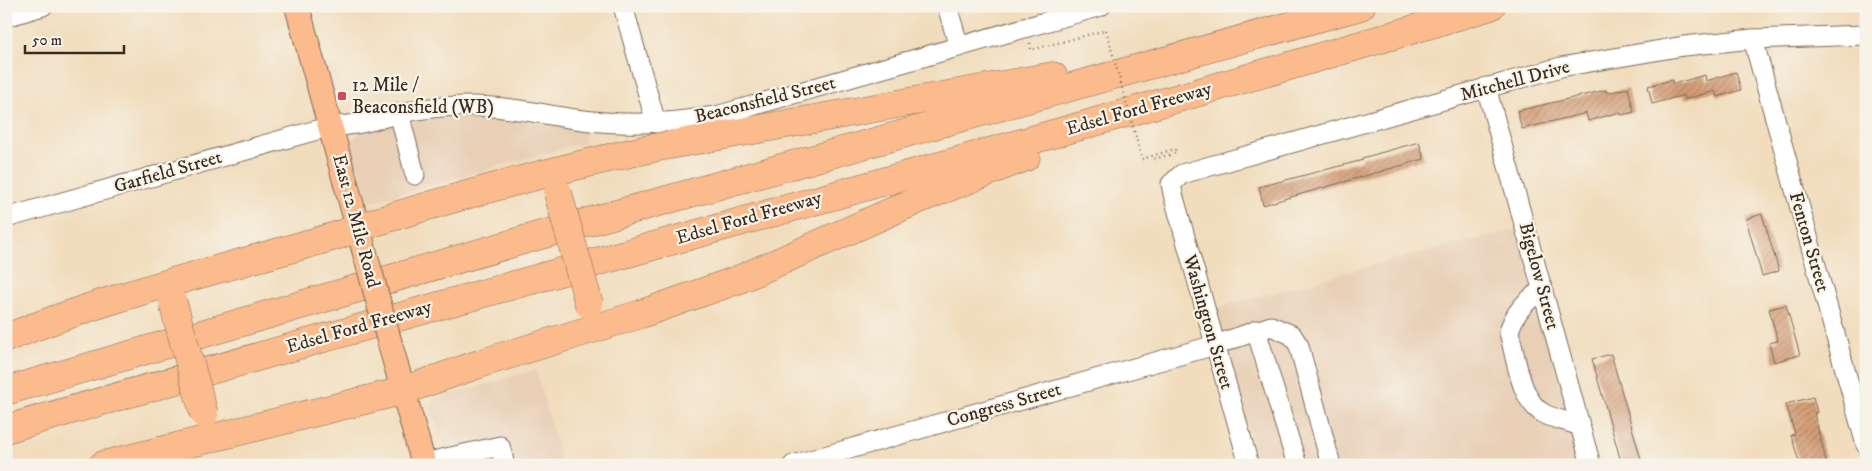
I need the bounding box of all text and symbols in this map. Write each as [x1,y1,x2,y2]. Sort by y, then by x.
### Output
scale bar [25,22,124,54]
text: 50 m [32,31,62,50]
street label: Mitchell Drive [1458,55,1572,107]
street label: Beaconsfield Street [692,71,838,129]
place label: 12 Mile / Beaconsfield (WB) [352,74,494,119]
street label: Edsel Ford Freeway [1064,77,1215,141]
marker: 12 Mile / Beaconsfield (WB) [336,90,348,102]
street label: Garfield Street [111,146,225,198]
street label: East 12 Mile Road [327,152,385,291]
street label: Edsel Ford Freeway [674,186,825,250]
street label: Fenton Street [1784,189,1834,295]
street label: Bigelow Street [1514,220,1564,332]
street label: Washington Street [1178,251,1238,392]
street label: Edsel Ford Freeway [284,295,435,359]
street label: Congress Street [944,378,1064,432]

